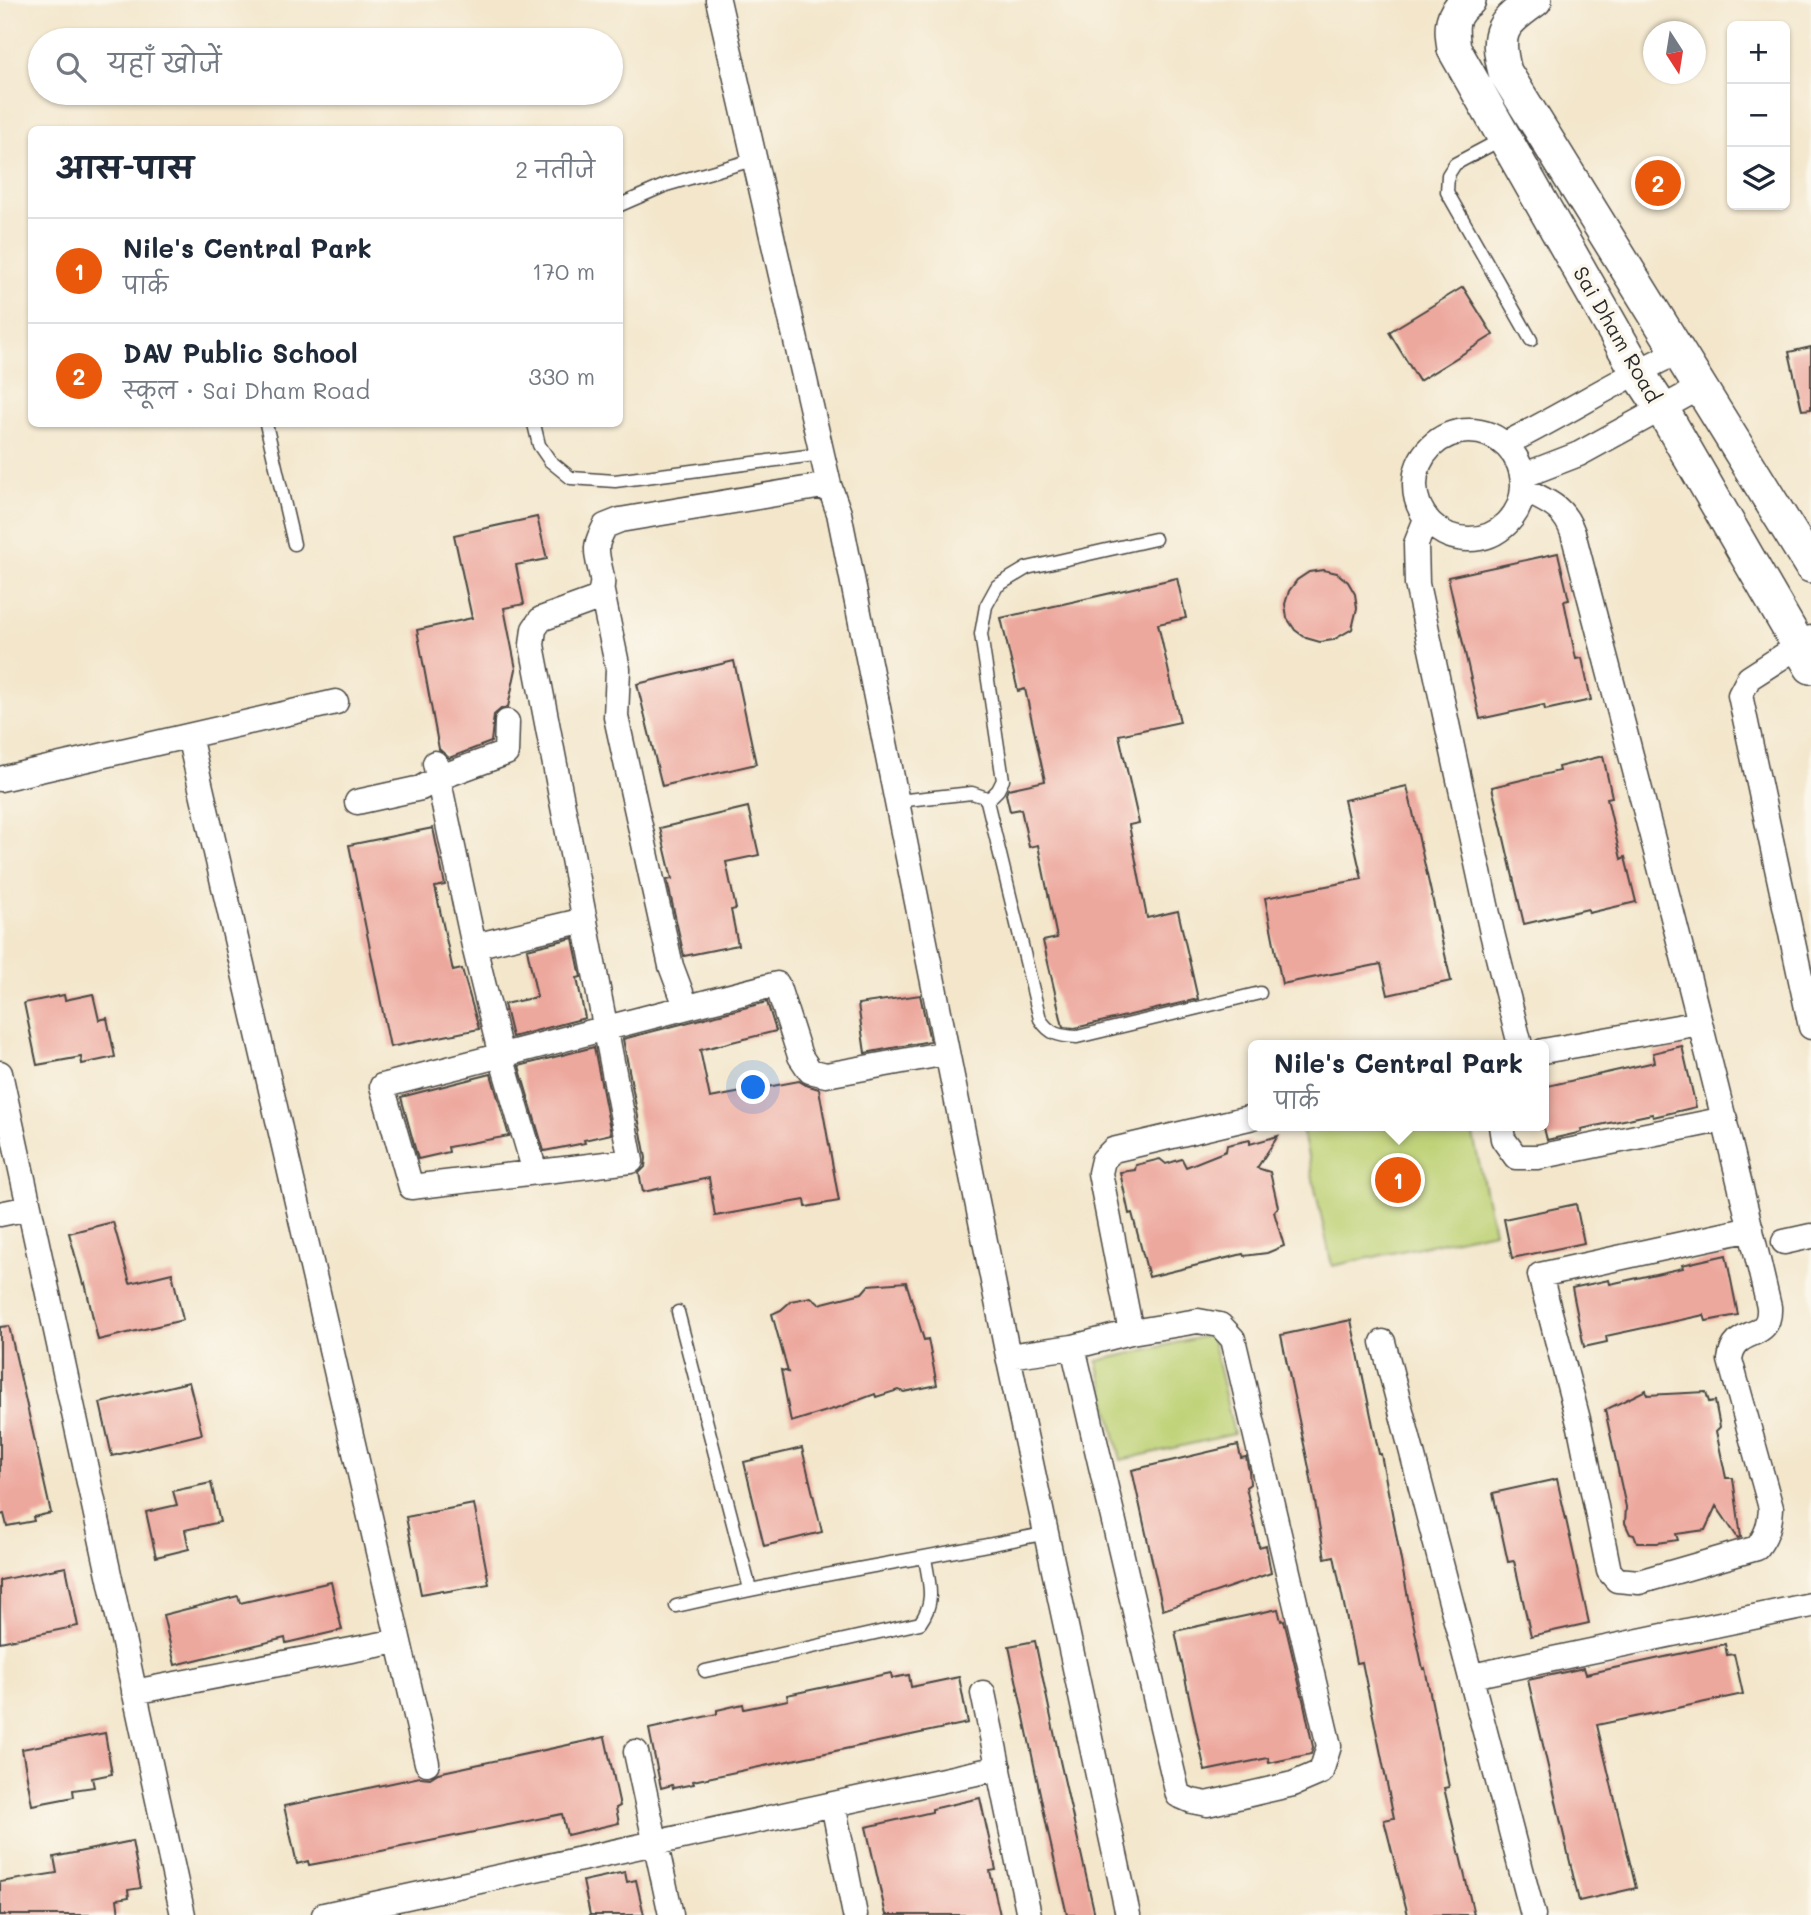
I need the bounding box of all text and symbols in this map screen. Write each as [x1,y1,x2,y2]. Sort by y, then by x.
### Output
north arrow [1643,21,1706,84]
map controls [1727,21,1790,210]
button: + [1727,21,1790,84]
search box [28,28,623,105]
text: यहाँ खोजें [108,46,221,80]
icon: search [52,48,90,86]
button: − [1727,84,1790,147]
text: आस-पास [56,147,194,187]
button: layers [1727,147,1790,210]
text: 2 नतीजे [515,154,595,184]
pin: 2 [1635,157,1681,209]
text: Nile's Central Park [123,231,372,265]
text: 1 [74,256,84,286]
text: 170 m [532,256,595,286]
street label: Sai Dham Road [1568,261,1668,407]
text: पार्क [123,270,168,300]
text: DAV Public School [123,336,358,370]
text: 2 [73,361,85,391]
text: 330 m [528,361,595,391]
text: स्कूल · Sai Dham Road [123,375,370,405]
popup [1248,1040,1549,1131]
text: Nile's Central Park [1274,1046,1523,1080]
your location [736,1070,770,1104]
text: पार्क [1274,1085,1319,1115]
pin: 1 [1375,1154,1421,1206]

